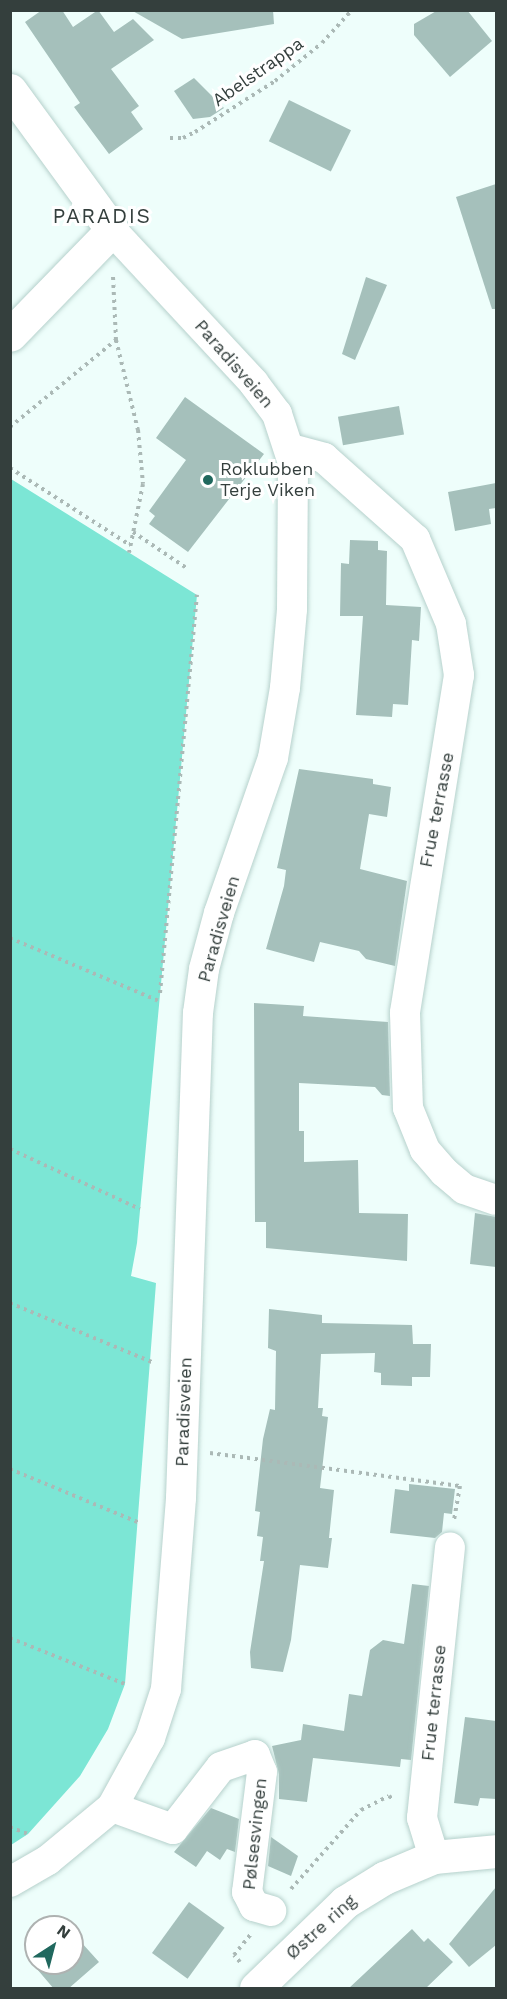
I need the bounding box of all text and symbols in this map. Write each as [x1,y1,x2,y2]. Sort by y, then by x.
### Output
street label: Abelstrappa [208,33,308,111]
district label: PARADIS [53,203,151,229]
street label: Paradisveien [190,315,278,413]
place label: Roklubben Terje Viken [220,459,316,502]
marker: Roklubben Terje Viken [201,473,215,487]
street label: Frue terrasse [415,750,459,870]
street label: Paradisveien [193,873,245,985]
street label: Paradisveien [171,1357,197,1467]
street label: Frue terrasse [417,1644,451,1762]
street label: Pølsesvingen [238,1777,272,1891]
street label: Østre ring [281,1890,361,1964]
north arrow [24,1915,84,1975]
text: N [53,1920,74,1943]

